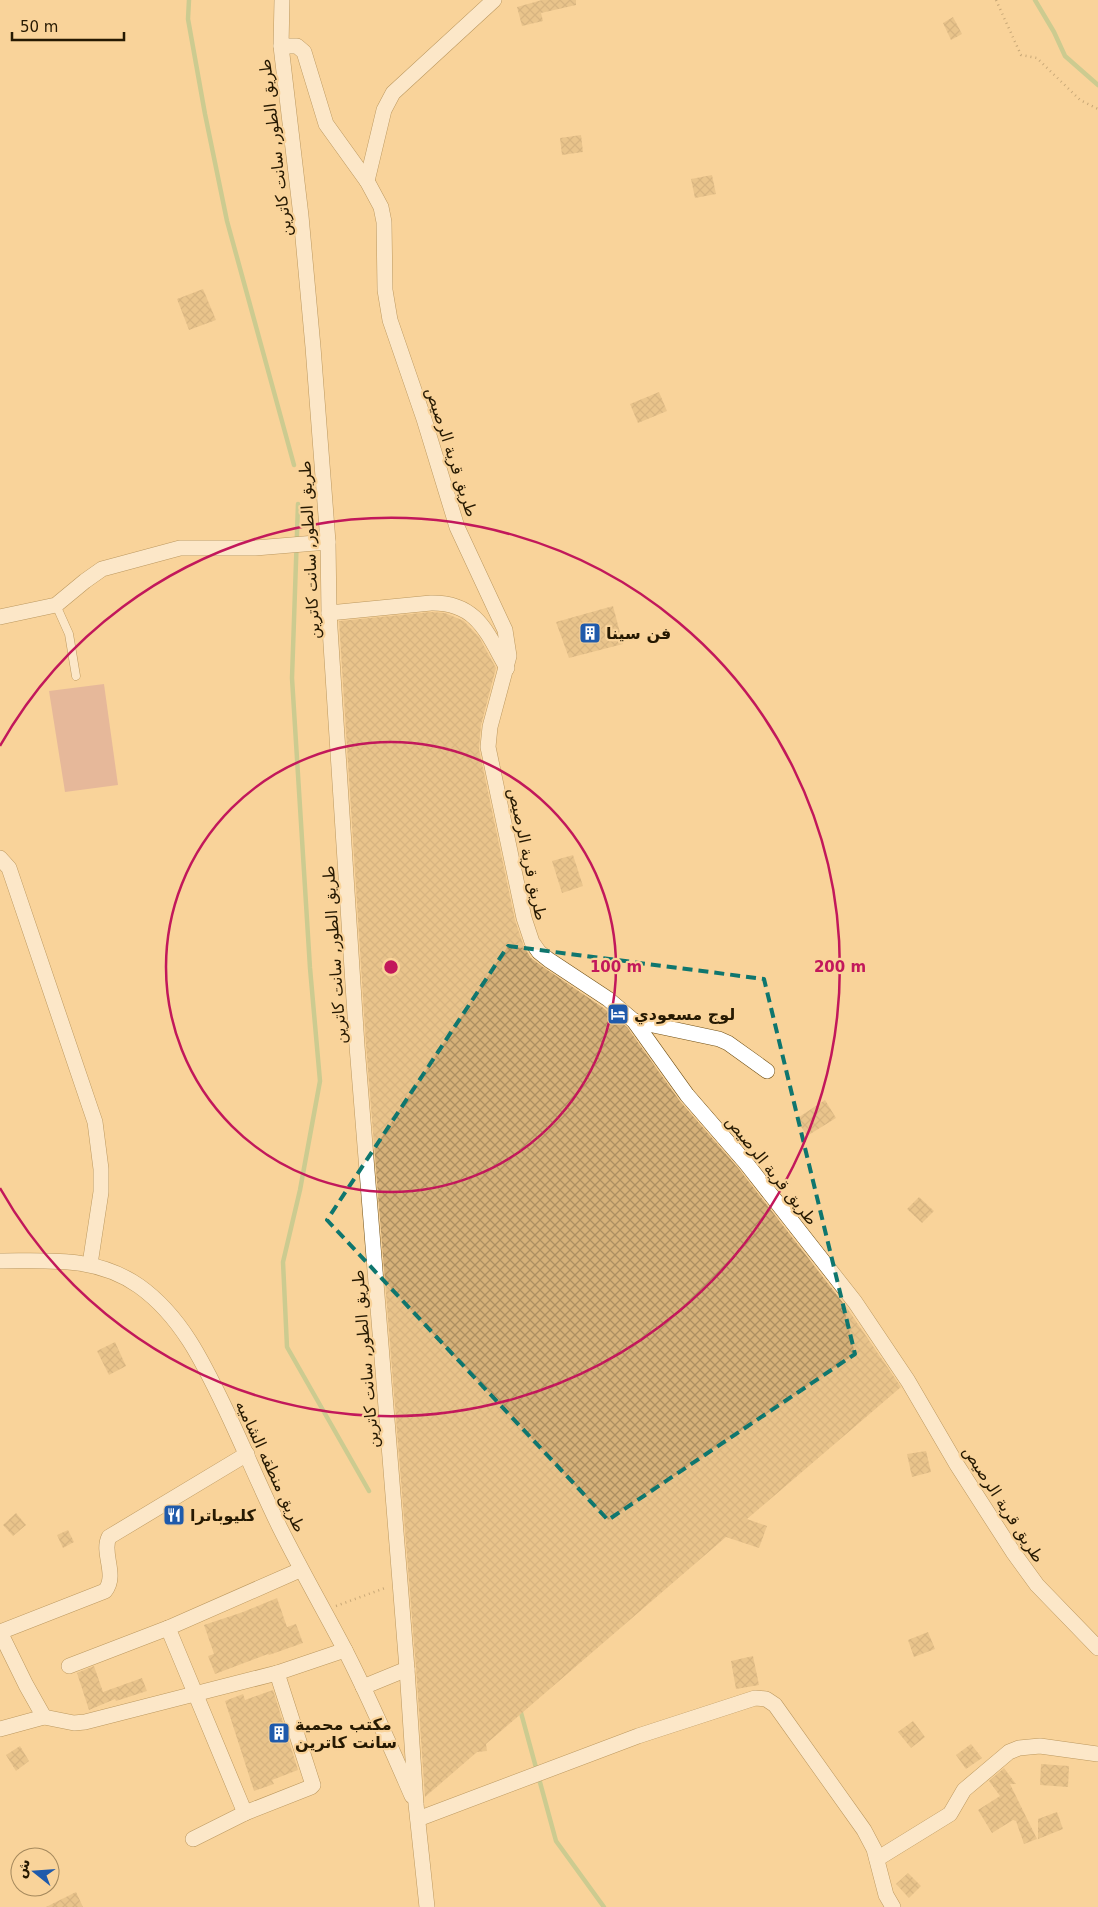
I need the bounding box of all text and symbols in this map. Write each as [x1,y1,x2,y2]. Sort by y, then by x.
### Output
scale bar [12,10,125,42]
text: 50 m [20,18,58,36]
street label: طريق الطور, سانت كاترين [255,58,297,238]
street label: طريق قرية الرصيص [421,385,481,520]
street label: طريق الطور, سانت كاترين [295,460,325,640]
building icon: فن سينا [578,621,602,645]
place label: فن سينا [606,624,671,643]
street label: طريق قرية الرصيص [503,786,551,922]
street label: طريق الطور, سانت كاترين [319,865,351,1045]
centre of rings [382,958,400,976]
text: 100 m [590,958,642,976]
text: 200 m [814,958,866,976]
hotel icon: لوج مسعودي [606,1002,630,1026]
place label: لوج مسعودي [634,1005,735,1025]
street label: طريق قرية الرصيص [721,1112,822,1229]
street label: طريق الطور, سانت كاترين [348,1269,384,1449]
street label: طريق منطقه الشاميه [231,1397,309,1536]
street label: طريق قرية الرصيص [958,1442,1048,1567]
restaurant icon: كليوباترا [162,1503,186,1527]
place label: كليوباترا [190,1506,257,1525]
place label: مكتب محمية سانت كاترين [295,1715,397,1752]
building icon: مكتب محمية سانت كاترين [267,1721,291,1745]
north arrow [10,1847,60,1897]
text: ش [12,1857,33,1880]

